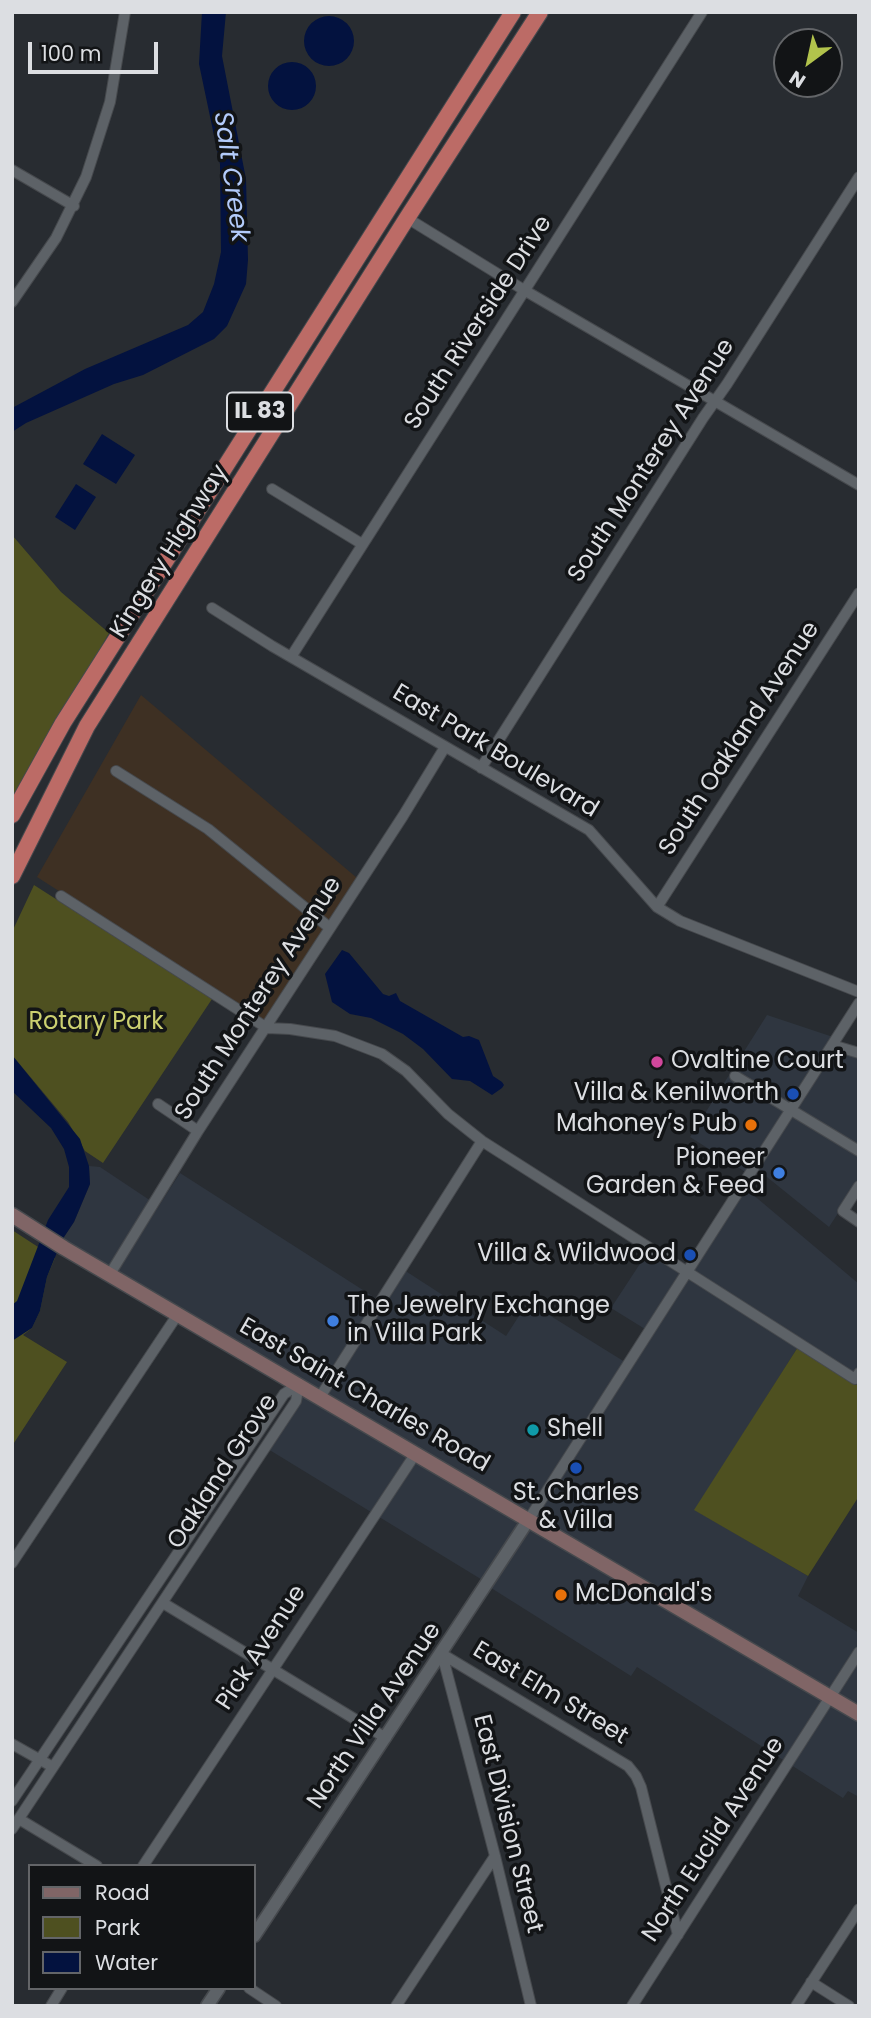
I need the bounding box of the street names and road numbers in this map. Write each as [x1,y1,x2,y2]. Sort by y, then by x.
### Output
street label: South Riverside Drive [399,211,559,435]
street label: South Monterey Avenue [563,334,741,588]
road number: IL 83 [227,392,293,432]
street label: Kingery Highway [105,460,235,644]
street label: South Oakland Avenue [654,617,826,861]
street label: East Park Boulevard [387,679,603,825]
street label: South Monterey Avenue [170,872,348,1126]
street label: East Saint Charles Road [234,1313,494,1479]
street label: Oakland Grove [162,1389,284,1555]
street label: Pick Avenue [211,1580,313,1716]
street label: North Villa Avenue [302,1617,448,1815]
street label: East Elm Street [467,1636,633,1752]
street label: East Division Street [466,1712,548,1936]
street label: North Euclid Avenue [637,1732,791,1948]

